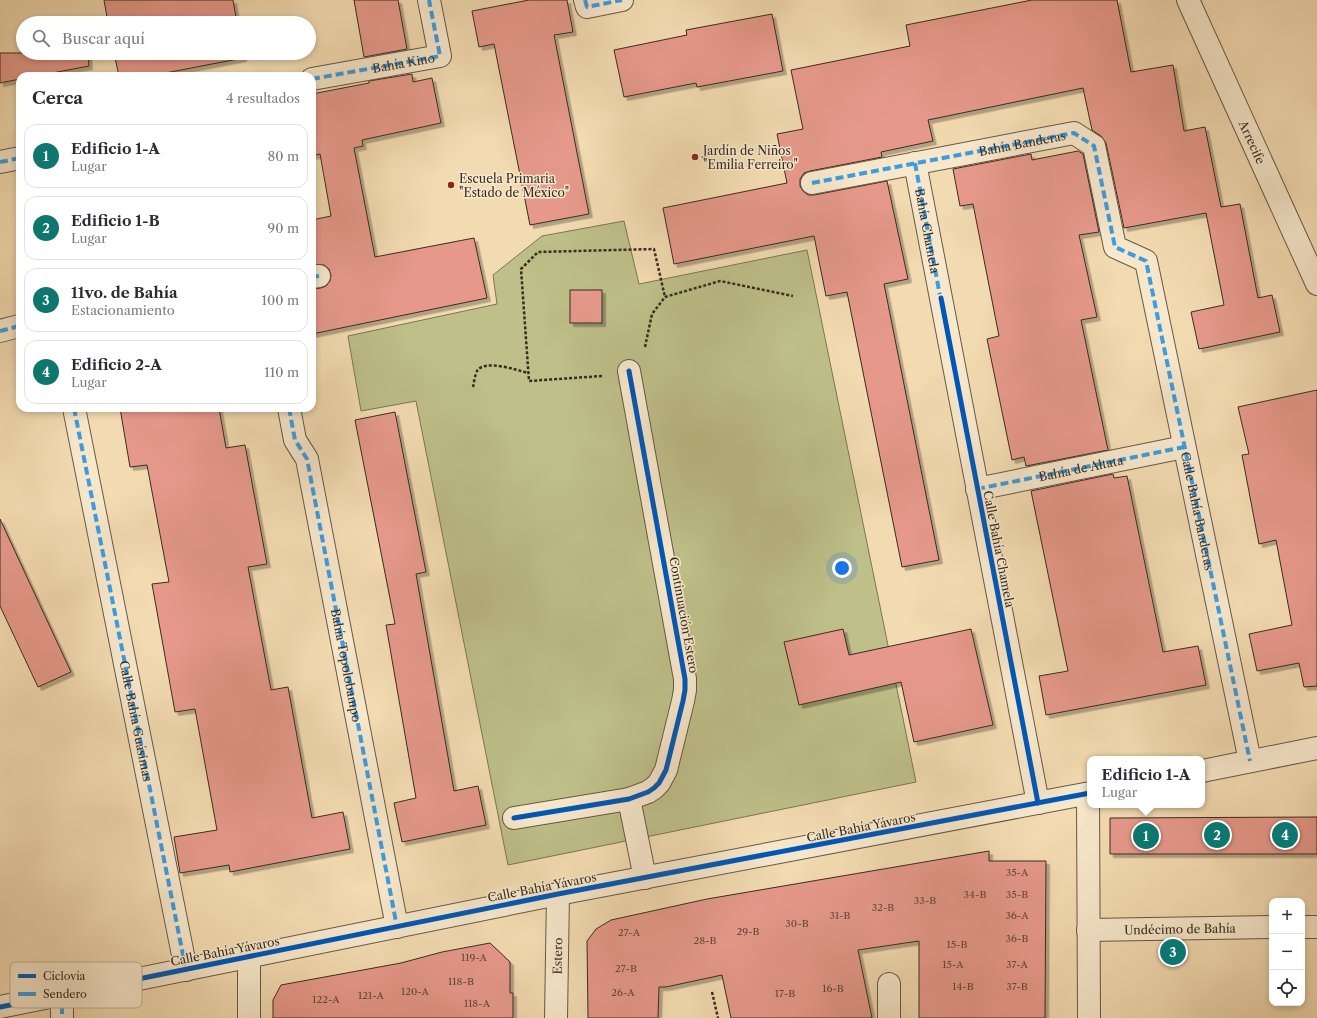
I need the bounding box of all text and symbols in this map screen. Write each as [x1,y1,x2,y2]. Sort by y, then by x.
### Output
search box [16,16,316,60]
icon: search [30,27,52,49]
text: Buscar aquí [62,29,145,48]
street label: Bahía Kino [371,50,436,76]
text: Cerca [32,88,83,108]
text: 4 resultados [226,90,300,106]
street label: Arrecife [1236,117,1269,167]
street label: Bahía Banderas [977,127,1067,159]
text: Edificio 1-A [71,139,160,158]
place label: Jardín de Niños "Emilia Ferreiro" [701,143,798,172]
text: 1 [43,148,49,164]
text: 80 m [267,148,299,164]
marker: Jardín de Niños "Emilia Ferreiro" [690,152,700,162]
text: Lugar [71,158,107,174]
place label: Escuela Primaria "Estado de México" [459,171,569,200]
marker: Escuela Primaria "Estado de México" [446,180,456,190]
street label: Bahía Chamela [912,187,943,275]
text: Edificio 1-B [71,211,160,230]
text: 2 [42,220,50,236]
text: 90 m [268,220,299,236]
text: Lugar [71,230,107,246]
text: 11vo. de Bahía [71,283,178,302]
text: 3 [42,292,50,308]
text: 100 m [261,292,299,308]
text: Estacionamiento [71,302,175,318]
text: Edificio 2-A [71,355,162,374]
text: 4 [42,364,50,380]
text: 110 m [264,364,299,380]
text: Lugar [71,374,107,390]
street label: Calle Bahía Banderas [1178,450,1218,572]
street label: Bahía de Altata [1037,452,1125,484]
street label: Calle Bahía Chamela [980,489,1018,609]
street label: Continuación Estero [666,556,702,674]
your location [832,558,852,578]
street label: Bahía Topolobampo [328,607,365,723]
street label: Calle Bahía Guásimas [117,659,156,783]
popup [1087,756,1205,808]
text: Edificio 1-A [1102,765,1190,784]
text: Lugar [1102,784,1137,800]
street label: Calle Bahía Yávaros [805,809,917,845]
pin: 2 [1204,820,1230,850]
pin: 4 [1272,820,1298,850]
pin: 1 [1133,821,1159,851]
house number: 35-A [1006,866,1029,879]
street label: Calle Bahía Yávaros [486,869,598,905]
house number: 34-B [964,888,986,901]
house number: 35-B [1006,888,1028,901]
house number: 33-B [914,894,936,907]
map controls [1269,898,1305,1006]
button: + [1269,898,1305,934]
house number: 32-B [872,901,894,914]
house number: 31-B [829,909,851,922]
house number: 36-A [1005,909,1029,922]
house number: 30-B [785,917,809,930]
street label: Undécimo de Bahía [1124,920,1237,937]
house number: 29-B [736,925,760,938]
house number: 27-A [618,926,641,939]
house number: 36-B [1006,932,1028,945]
street label: Calle Bahía Yávaros [169,933,281,969]
house number: 28-B [693,934,717,947]
button: − [1269,934,1305,970]
pin: 3 [1160,937,1186,967]
street label: Estero [549,938,565,974]
house number: 15-B [946,938,968,951]
house number: 119-A [461,951,488,964]
house number: 15-A [942,958,964,971]
house number: 37-A [1006,958,1029,971]
legend [10,962,142,1008]
house number: 27-B [615,962,637,975]
text: Ciclovía [43,969,86,983]
button: locate [1269,970,1305,1006]
house number: 118-B [448,975,474,988]
house number: 14-B [952,980,974,993]
house number: 37-B [1006,980,1028,993]
house number: 16-B [822,982,844,995]
house number: 120-A [401,985,430,998]
house number: 26-A [611,986,635,999]
text: Sendero [43,987,87,1001]
house number: 17-B [775,987,795,1000]
house number: 121-A [358,989,385,1002]
house number: 122-A [312,993,340,1006]
house number: 118-A [464,997,491,1010]

